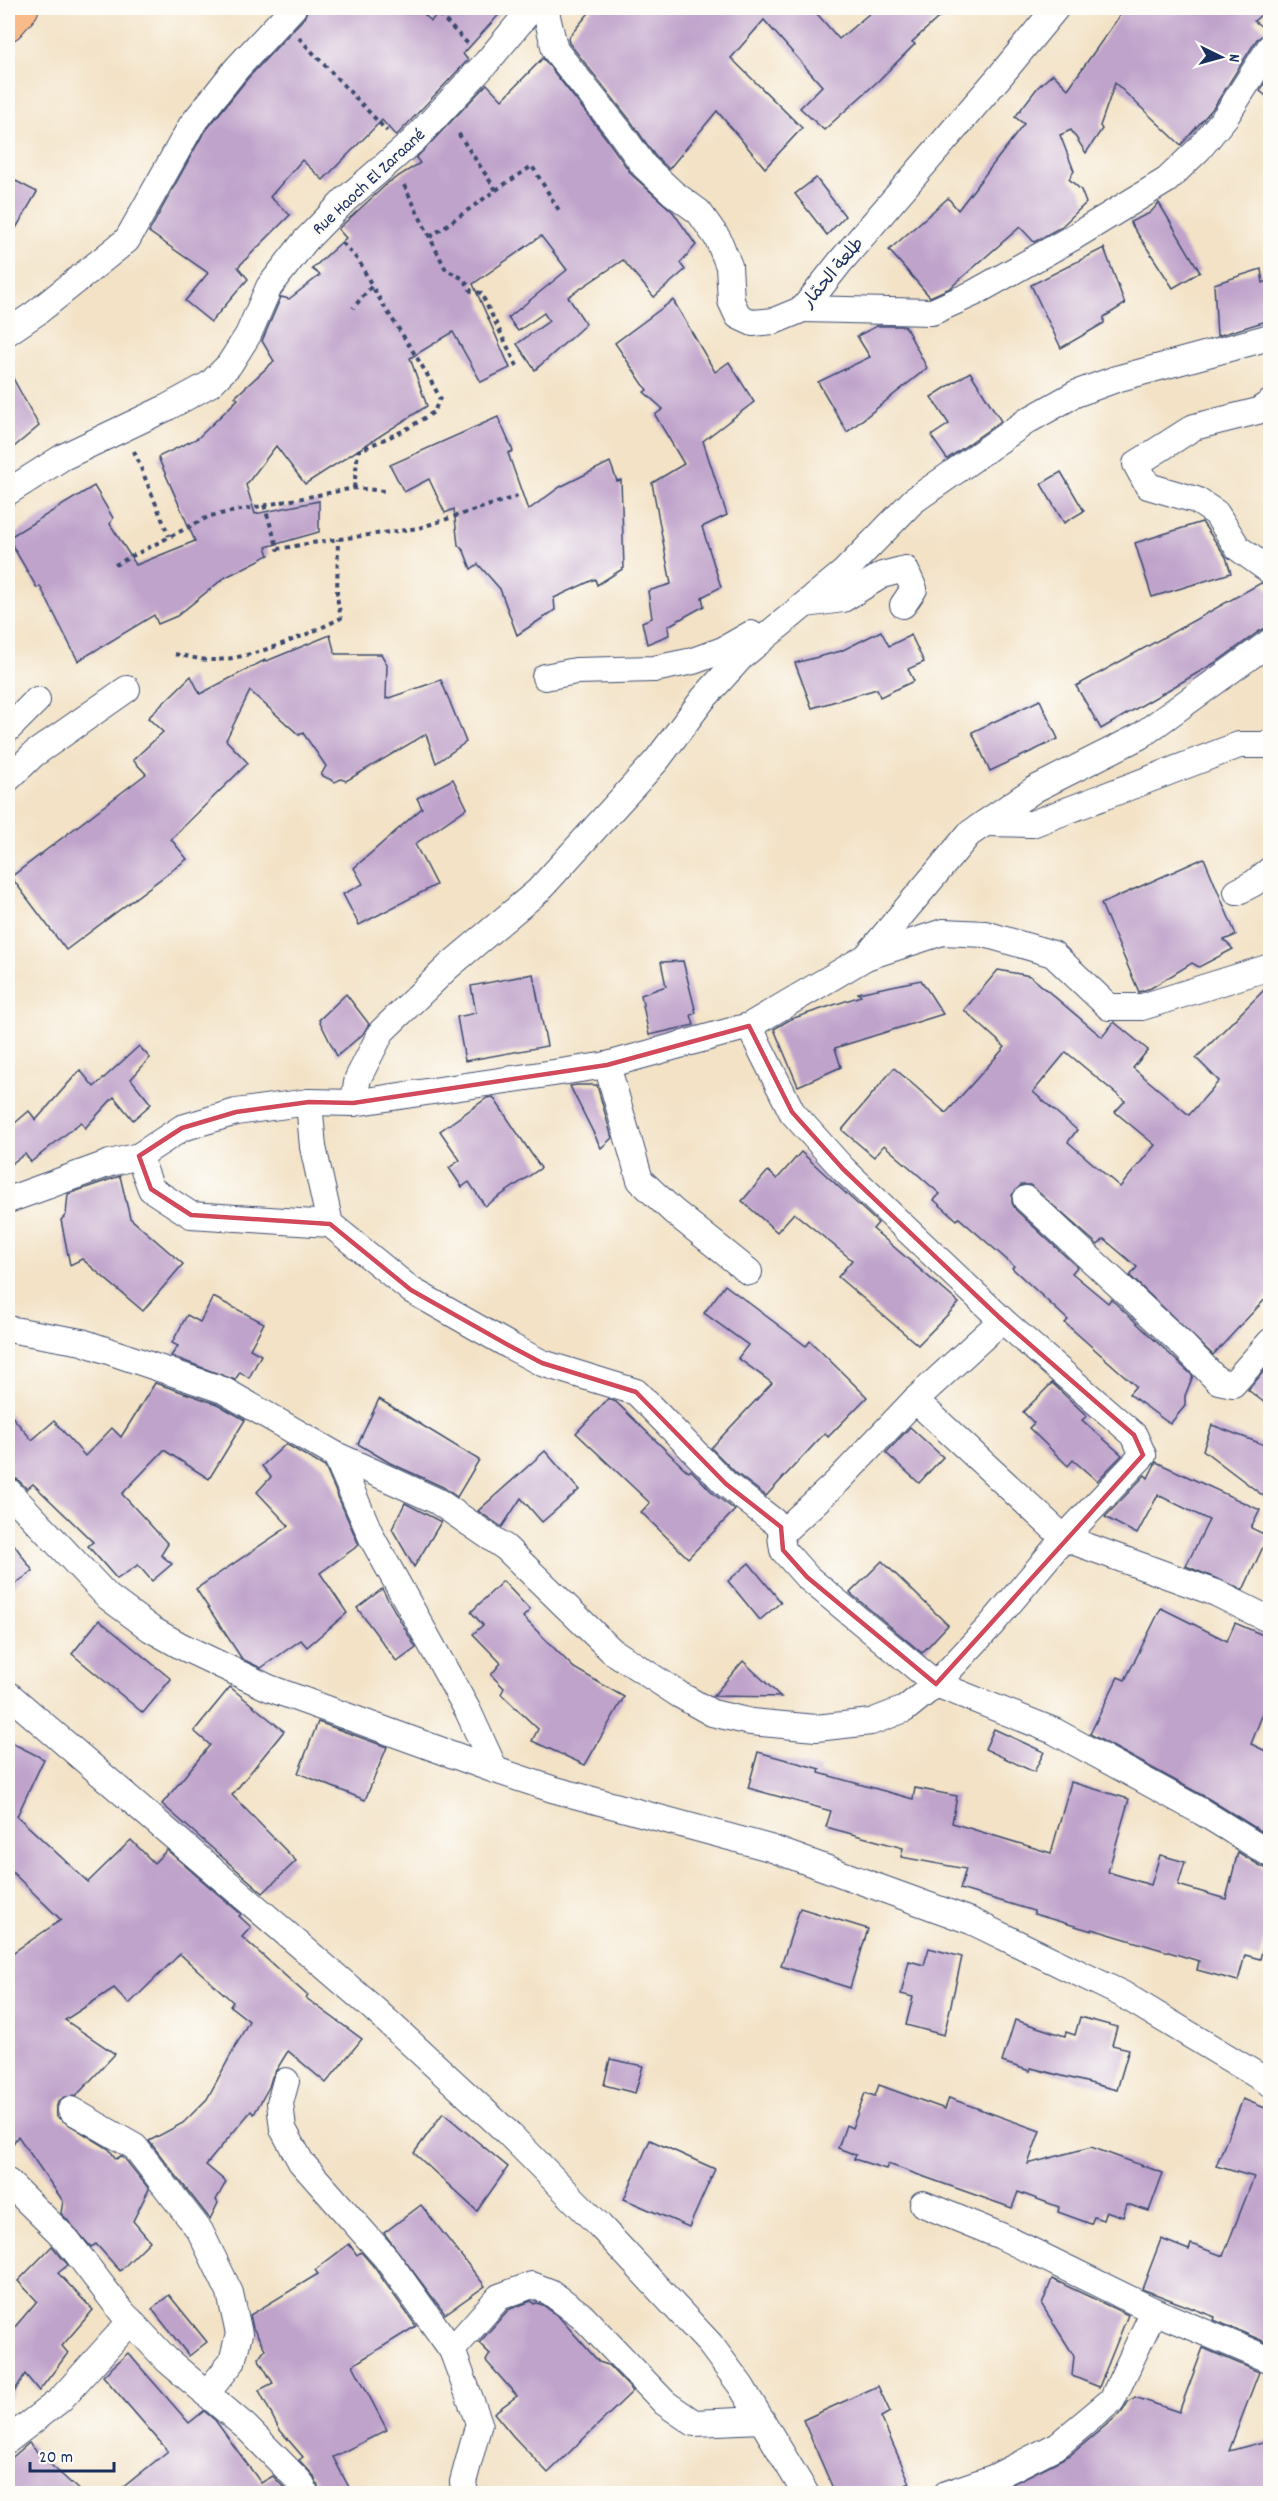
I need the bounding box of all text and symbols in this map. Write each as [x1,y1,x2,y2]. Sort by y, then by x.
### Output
north arrow [1191,27,1251,87]
text: N [1222,53,1245,63]
street label: Rue Haoch El Zaraané [308,124,432,242]
street label: طلعة الحمّار [796,233,871,315]
scale bar [30,2435,114,2473]
text: 20 m [39,2446,73,2471]

